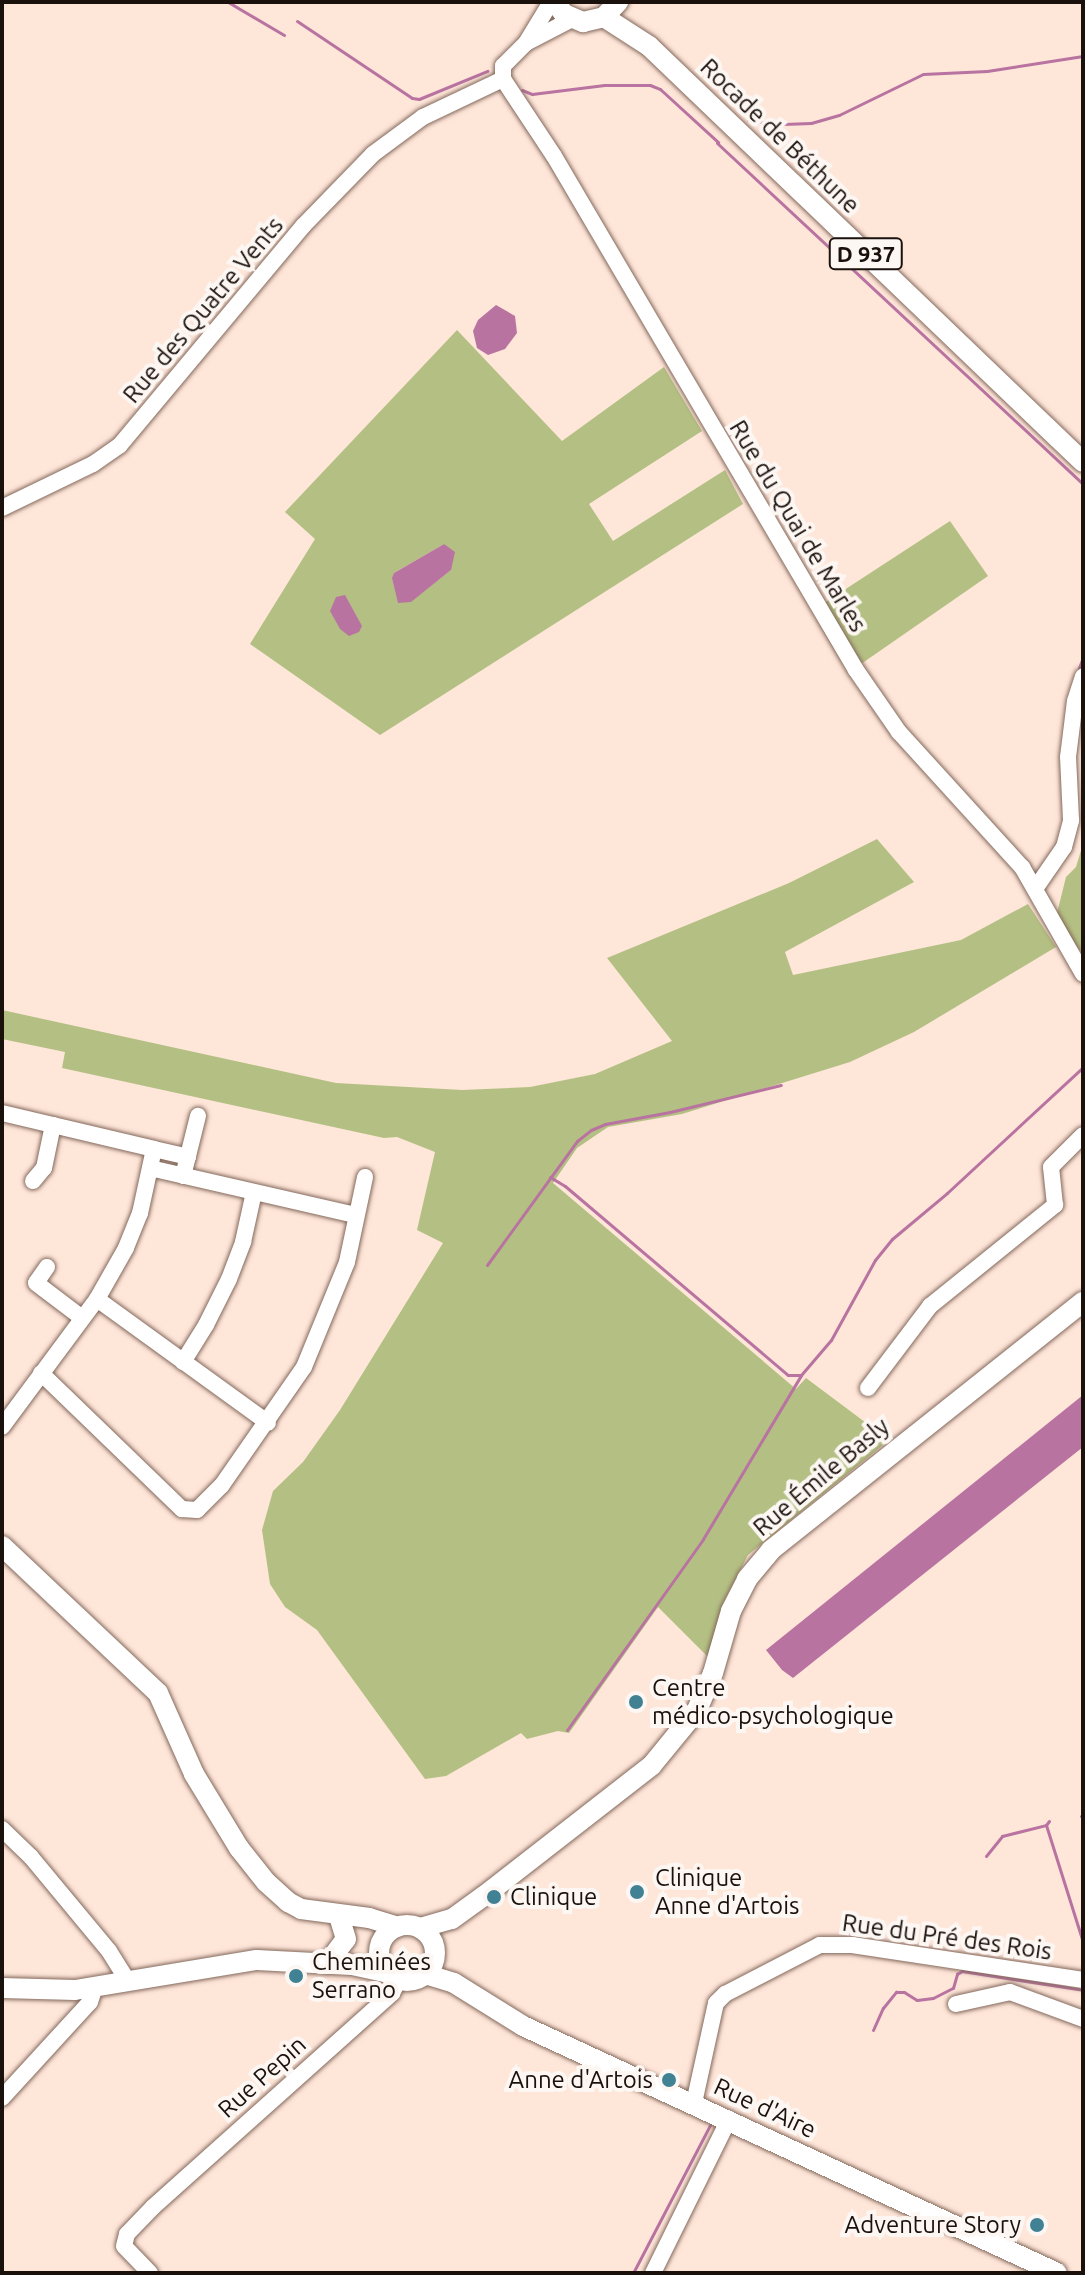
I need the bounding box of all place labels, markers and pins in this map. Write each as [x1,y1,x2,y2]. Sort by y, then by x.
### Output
place label: Centre médico-psychologique [652,1674,894,1730]
marker: Centre médico-psychologique [627,1693,645,1711]
place label: Clinique Anne d'Artois [655,1864,799,1920]
marker: Clinique Anne d'Artois [626,1881,648,1903]
place label: Clinique [510,1883,597,1911]
marker: Clinique [485,1888,503,1906]
place label: Cheminées Serrano [312,1948,431,2004]
marker: Cheminées Serrano [287,1967,305,1985]
place label: Anne d'Artois [509,2066,653,2094]
marker: Anne d'Artois [660,2071,678,2089]
place label: Adventure Story [845,2211,1021,2239]
marker: Adventure Story [1028,2216,1046,2234]

